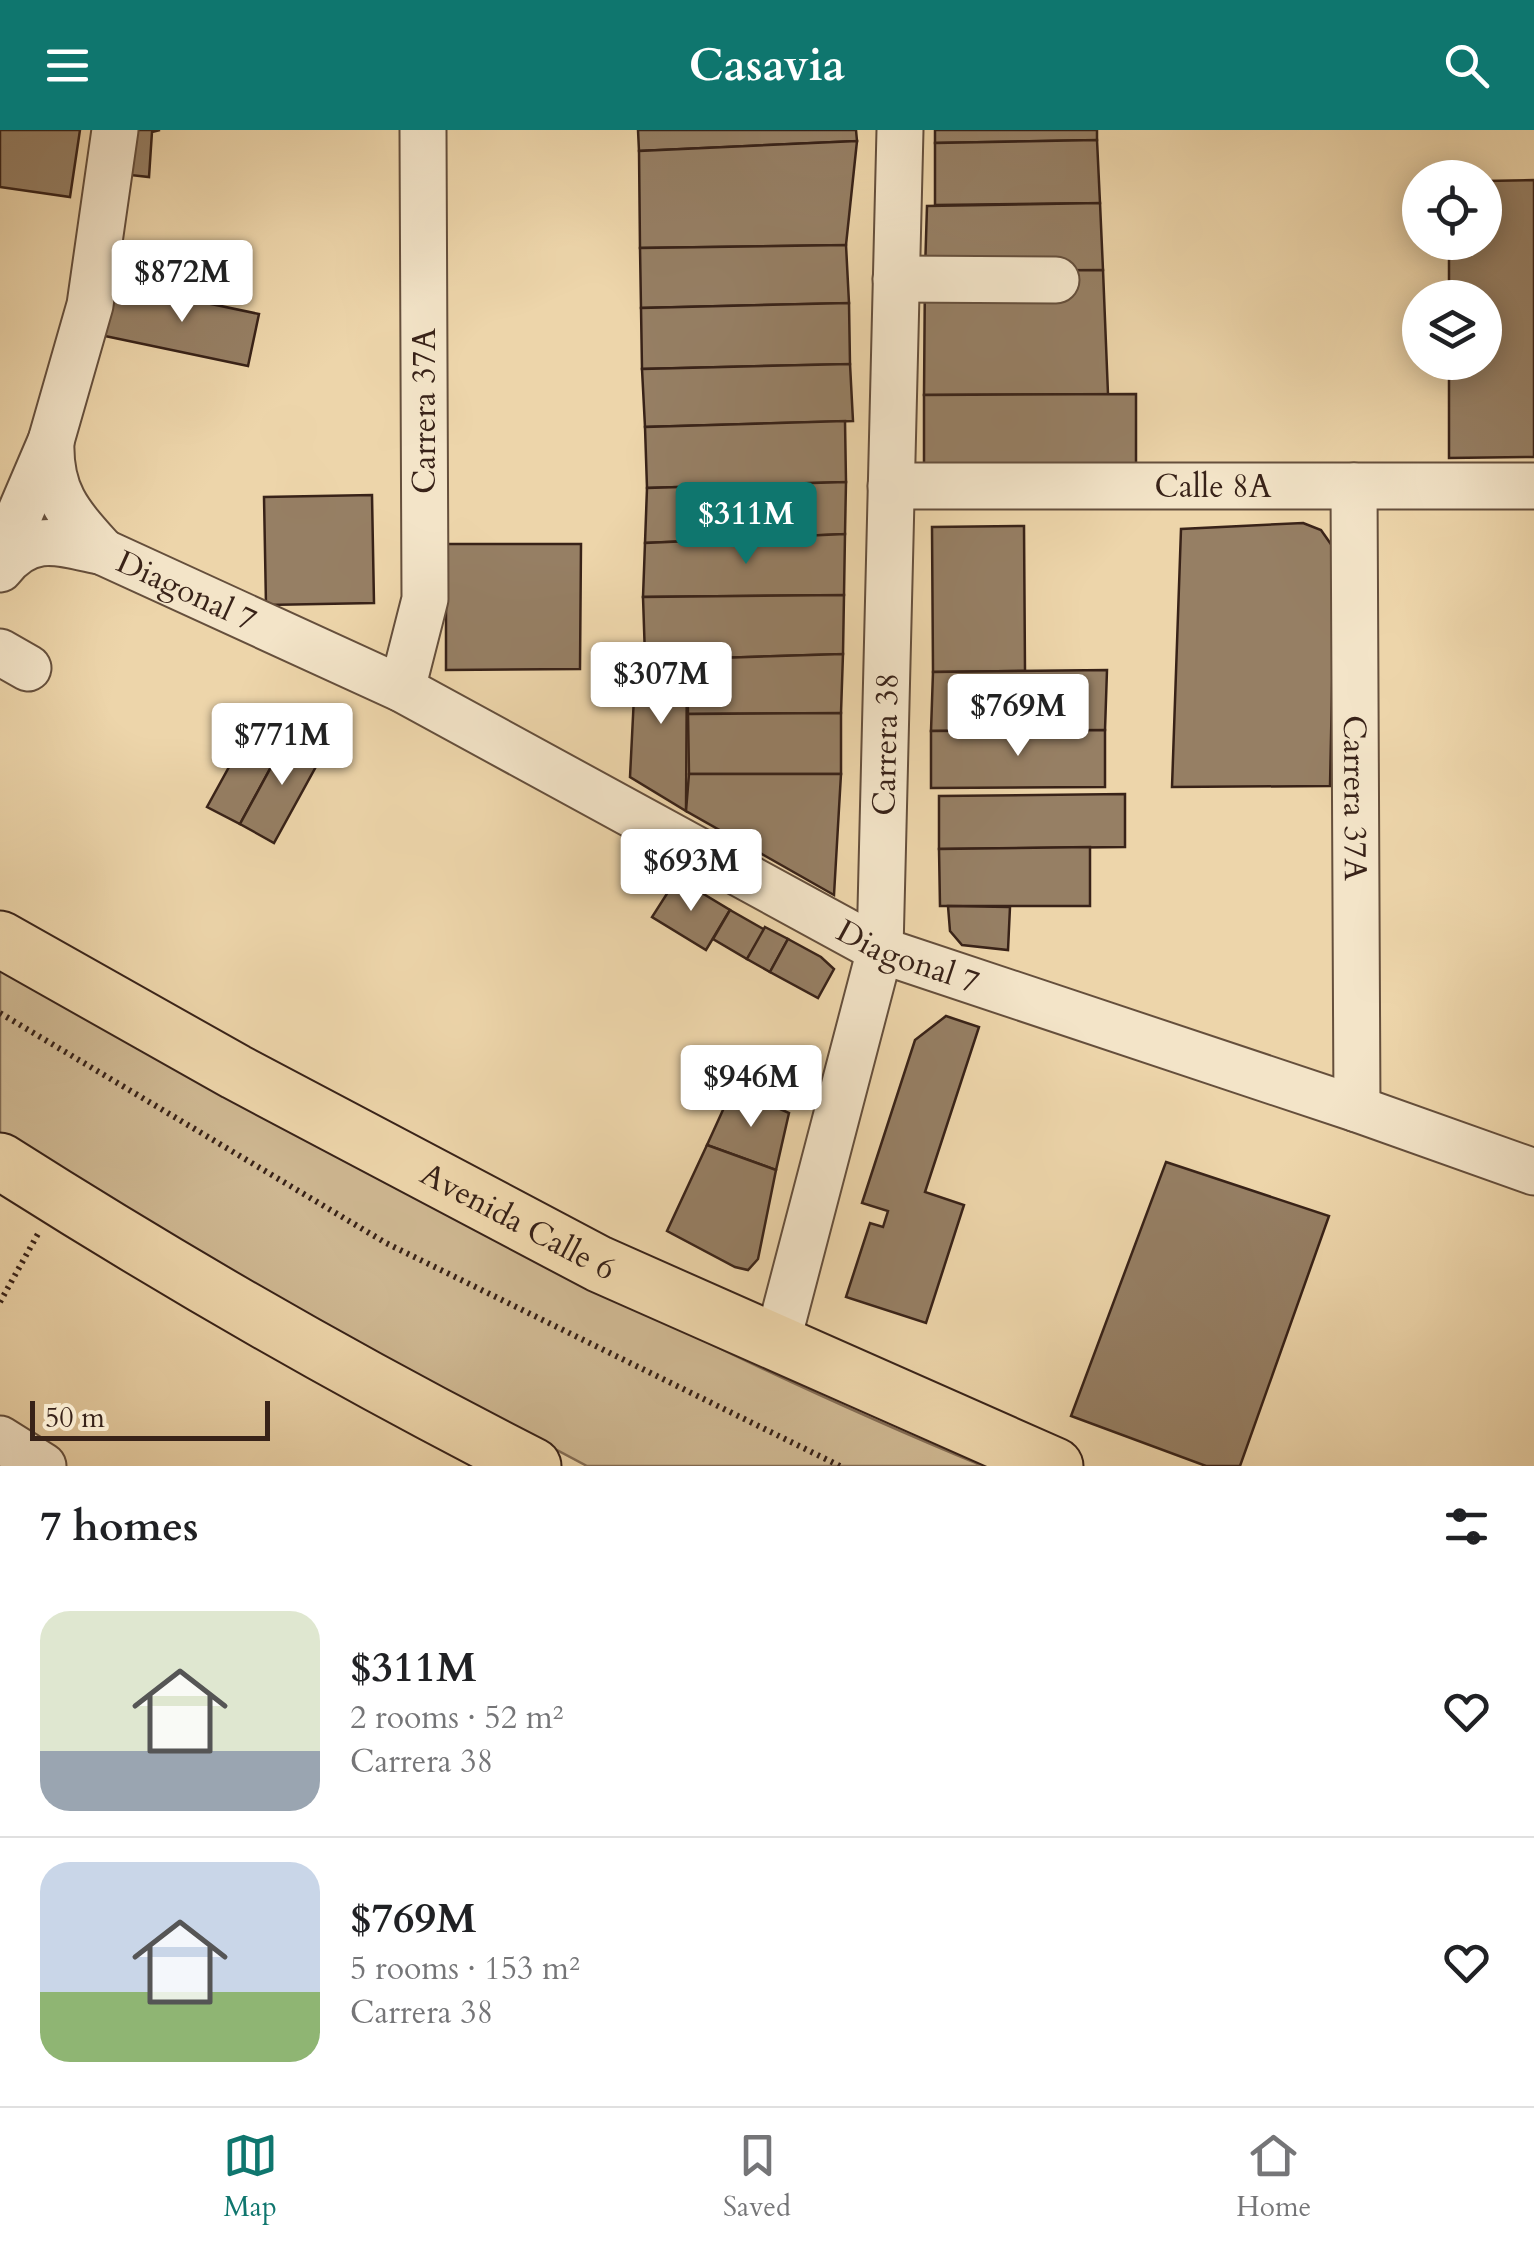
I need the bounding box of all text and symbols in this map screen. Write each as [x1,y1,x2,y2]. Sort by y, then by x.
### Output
text: Casavia [689,35,845,96]
icon: menu [40,38,95,93]
icon: search [1439,38,1494,93]
map controls [1402,160,1502,380]
button: locate [1402,160,1502,260]
pin: $872M [112,240,252,325]
text: $872M [134,250,230,294]
button: layers [1402,280,1502,380]
street label: Carrera 37A [403,328,447,494]
street label: Calle 8A [1155,465,1272,509]
pin: $311M [676,482,816,567]
text: $311M [698,492,794,536]
street label: Diagonal 7 [109,540,263,642]
pin: $307M [591,642,731,727]
text: $307M [613,652,709,696]
street label: Carrera 38 [862,672,910,816]
pin: $769M [948,674,1088,759]
text: $769M [970,684,1066,728]
pin: $771M [212,703,352,788]
text: $771M [234,713,330,757]
street label: Carrera 37A [1332,715,1377,881]
pin: $693M [621,829,761,914]
text: $693M [643,839,739,883]
street label: Diagonal 7 [829,910,985,1004]
pin: $946M [681,1045,821,1130]
text: $946M [703,1055,799,1099]
street label: Avenida Calle 6 [413,1153,622,1291]
scale bar [30,1396,270,1440]
text: 50 m [45,1399,105,1437]
text: 7 homes [40,1498,198,1555]
icon: filters [1439,1499,1494,1554]
text: $311M [350,1639,477,1696]
icon: home [120,1651,240,1771]
icon: heart [1439,1684,1494,1739]
text: 2 rooms · 52 m² [350,1696,563,1740]
text: Carrera 38 [350,1740,493,1784]
text: $769M [350,1890,477,1947]
icon: home [120,1902,240,2022]
icon: heart [1439,1935,1494,1990]
text: 5 rooms · 153 m² [350,1947,580,1991]
text: Carrera 38 [350,1991,493,2035]
tab: Map [223,2128,278,2226]
tab: Saved [723,2128,791,2226]
tab: Home [1236,2128,1311,2226]

